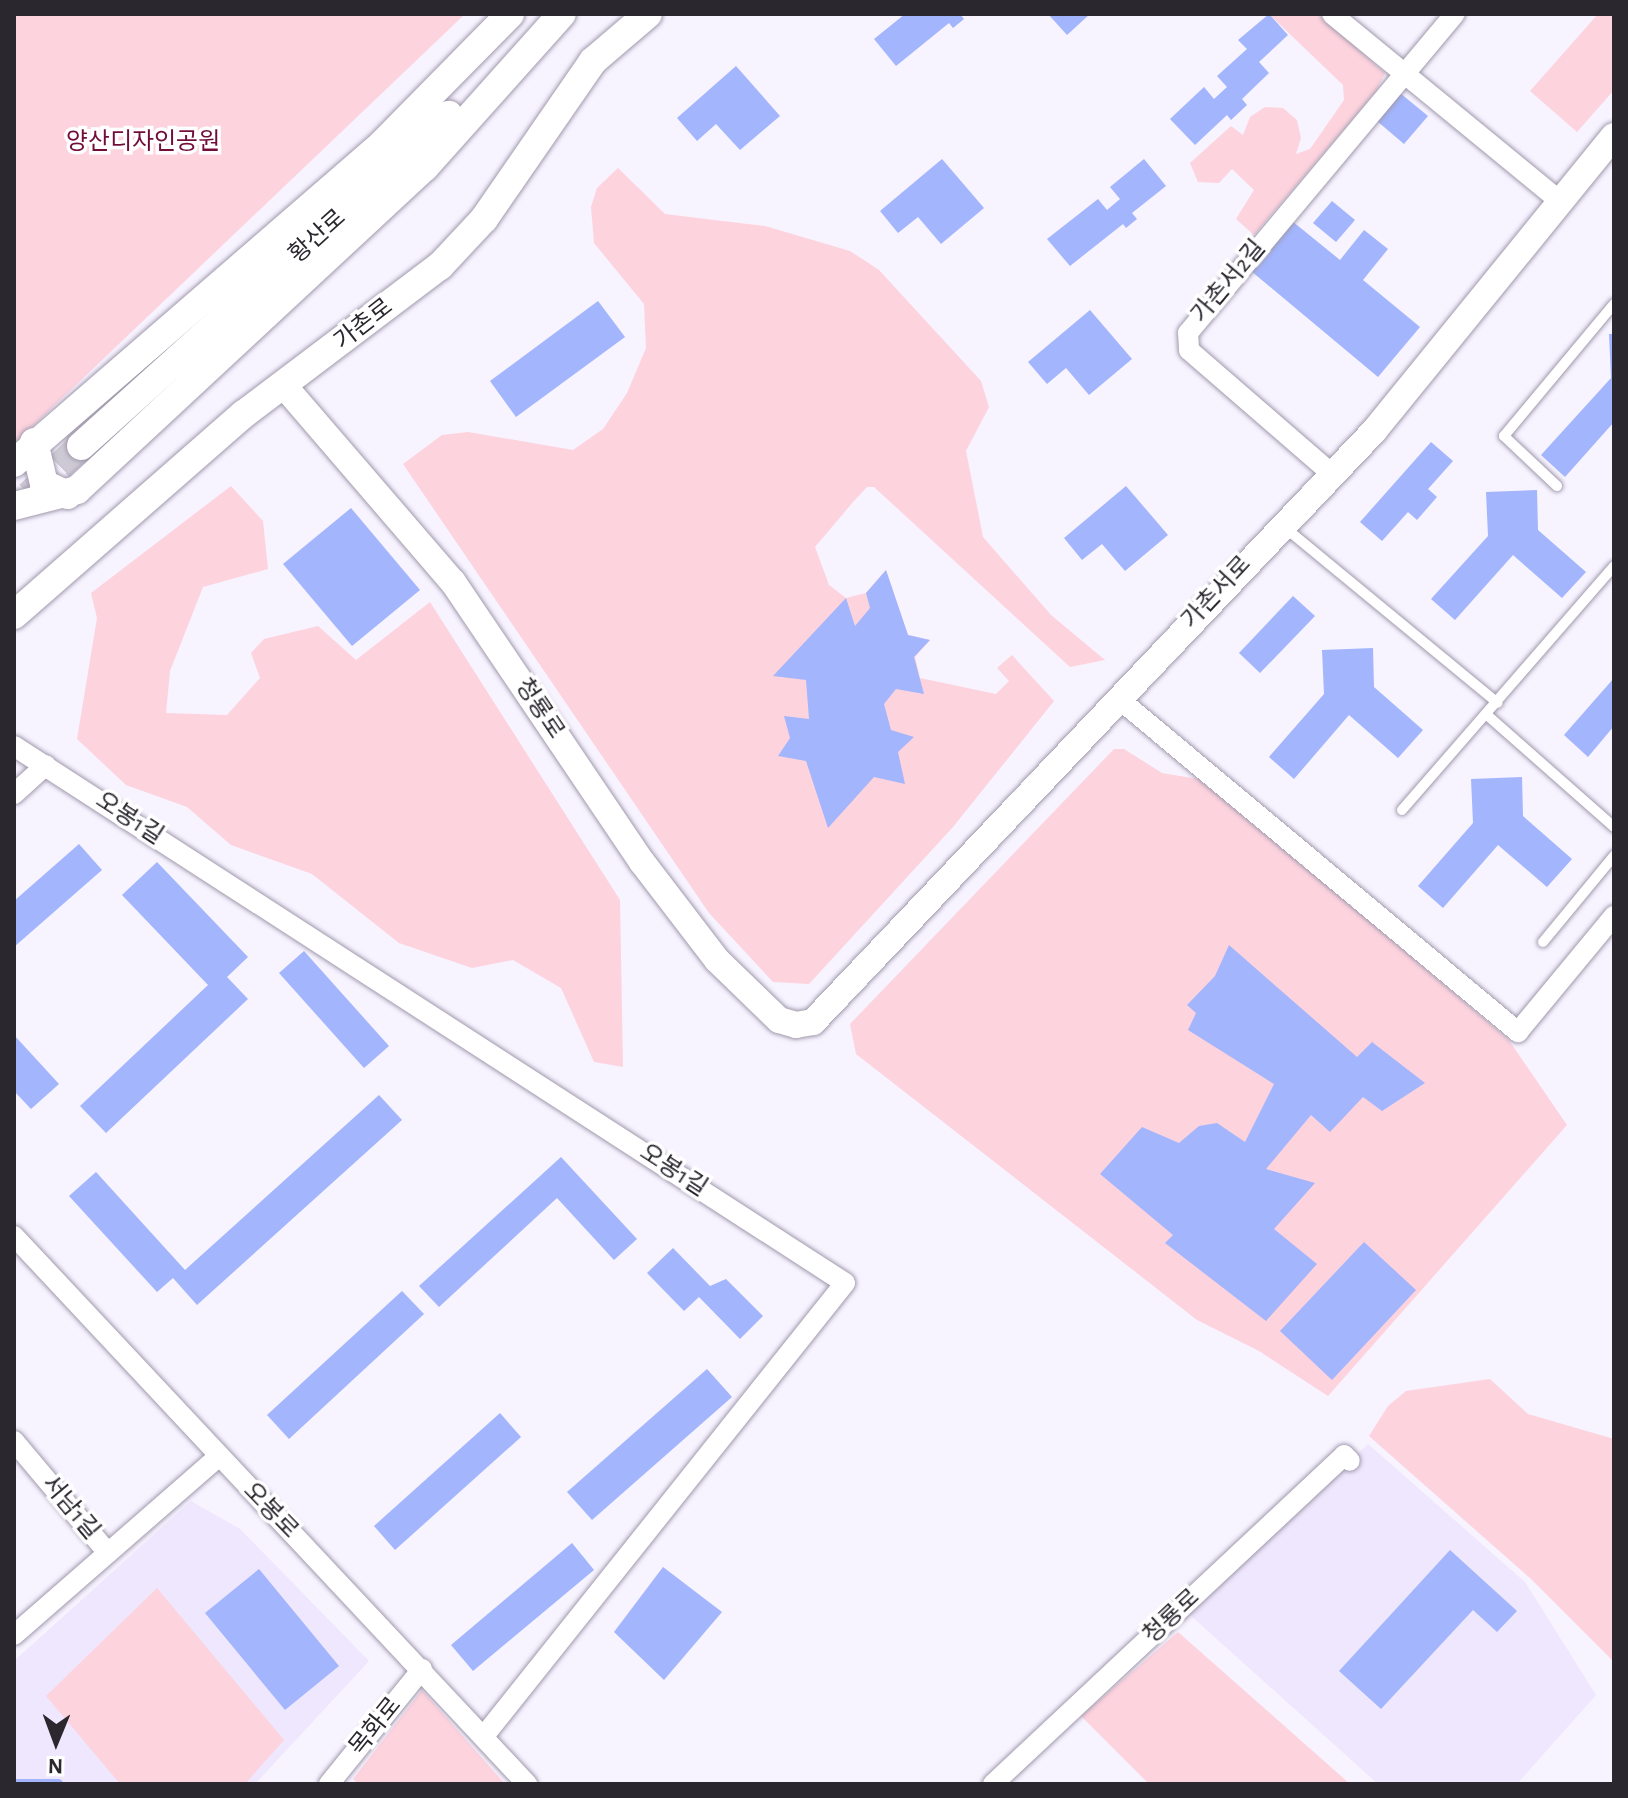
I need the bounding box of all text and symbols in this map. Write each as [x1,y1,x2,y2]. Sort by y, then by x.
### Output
park label: 양산디자인공원 [66,129,220,157]
street label: 황산로 [284,204,352,270]
street label: 가촌서2길 [1186,235,1272,329]
street label: 가촌로 [329,293,399,357]
street label: 가촌서로 [1176,551,1258,635]
street label: 청룡로 [509,673,569,745]
street label: 오봉1길 [90,787,168,851]
street label: 오봉1길 [634,1139,712,1203]
street label: 서남1길 [35,1470,105,1546]
street label: 오봉로 [237,1477,303,1545]
street label: 청룡로 [1138,1584,1206,1650]
street label: 목화로 [344,1692,408,1762]
north arrow [16,1702,96,1782]
text: N [48,1755,63,1777]

